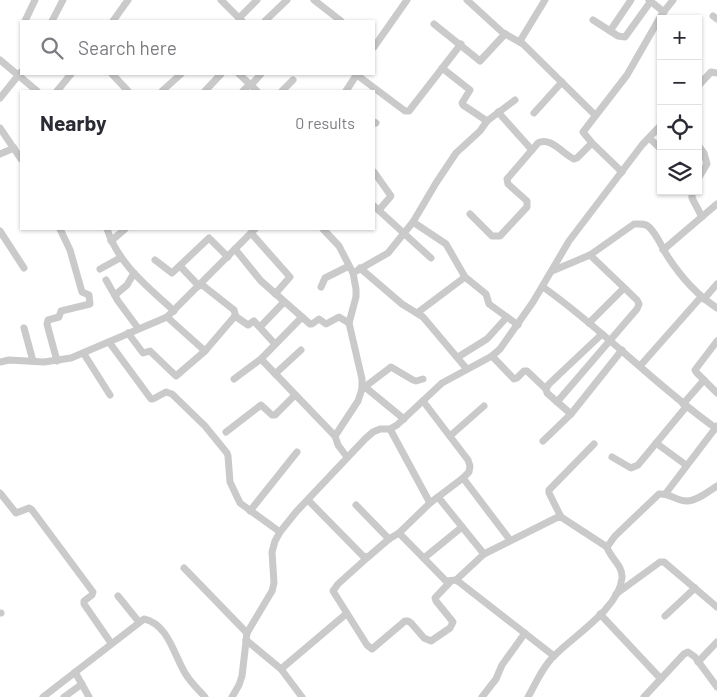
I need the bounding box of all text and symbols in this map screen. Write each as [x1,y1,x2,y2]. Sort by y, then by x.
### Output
map controls [657,15,702,195]
button: + [657,15,702,60]
search box [20,20,375,75]
icon: search [38,34,66,62]
text: Search here [78,36,177,59]
button: − [657,60,702,105]
button: locate [657,105,702,150]
text: Nearby [40,110,106,135]
text: 0 results [295,113,355,132]
button: layers [657,150,702,195]

